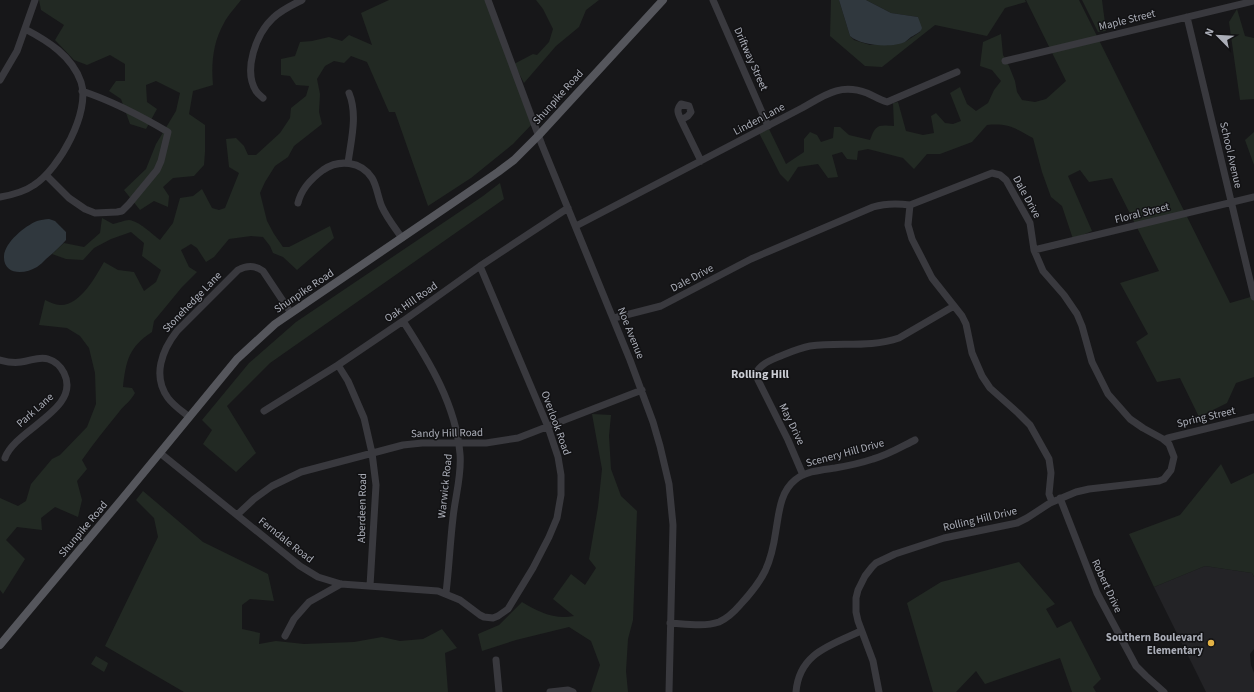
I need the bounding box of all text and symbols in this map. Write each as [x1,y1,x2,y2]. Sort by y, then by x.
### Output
street label: Maple Street [1097,6,1157,34]
north arrow [1198,16,1238,56]
street label: Driftway Street [730,25,772,93]
text: N [1201,26,1218,39]
street label: Shunpike Road [529,66,587,128]
street label: Linden Lane [731,99,788,139]
street label: School Avenue [1216,120,1246,190]
street label: Dale Drive [1009,173,1045,221]
street label: Floral Street [1113,199,1171,227]
street label: Dale Drive [668,260,717,296]
street label: Shunpike Road [271,265,337,317]
street label: Stonehedge Lane [159,268,225,336]
street label: Oak Hill Road [381,278,441,326]
street label: Noe Avenue [614,305,648,362]
district label: Rolling Hill [731,366,790,383]
street label: Park Lane [13,389,57,431]
street label: Overlook Road [537,389,575,457]
street label: May Drive [775,401,809,448]
street label: Spring Street [1175,403,1237,431]
street label: Sandy Hill Road [411,425,483,441]
street label: Scenery Hill Drive [804,435,886,471]
street label: Warwick Road [434,453,456,519]
street label: Aberdeen Road [354,473,370,543]
street label: Shunpike Road [55,498,111,560]
street label: Rolling Hill Drive [941,503,1019,535]
street label: Ferndale Road [255,514,317,566]
street label: Robert Drive [1088,557,1126,616]
place label: Southern Boulevard Elementary [1106,630,1203,658]
marker: Southern Boulevard Elementary [1206,638,1216,648]

